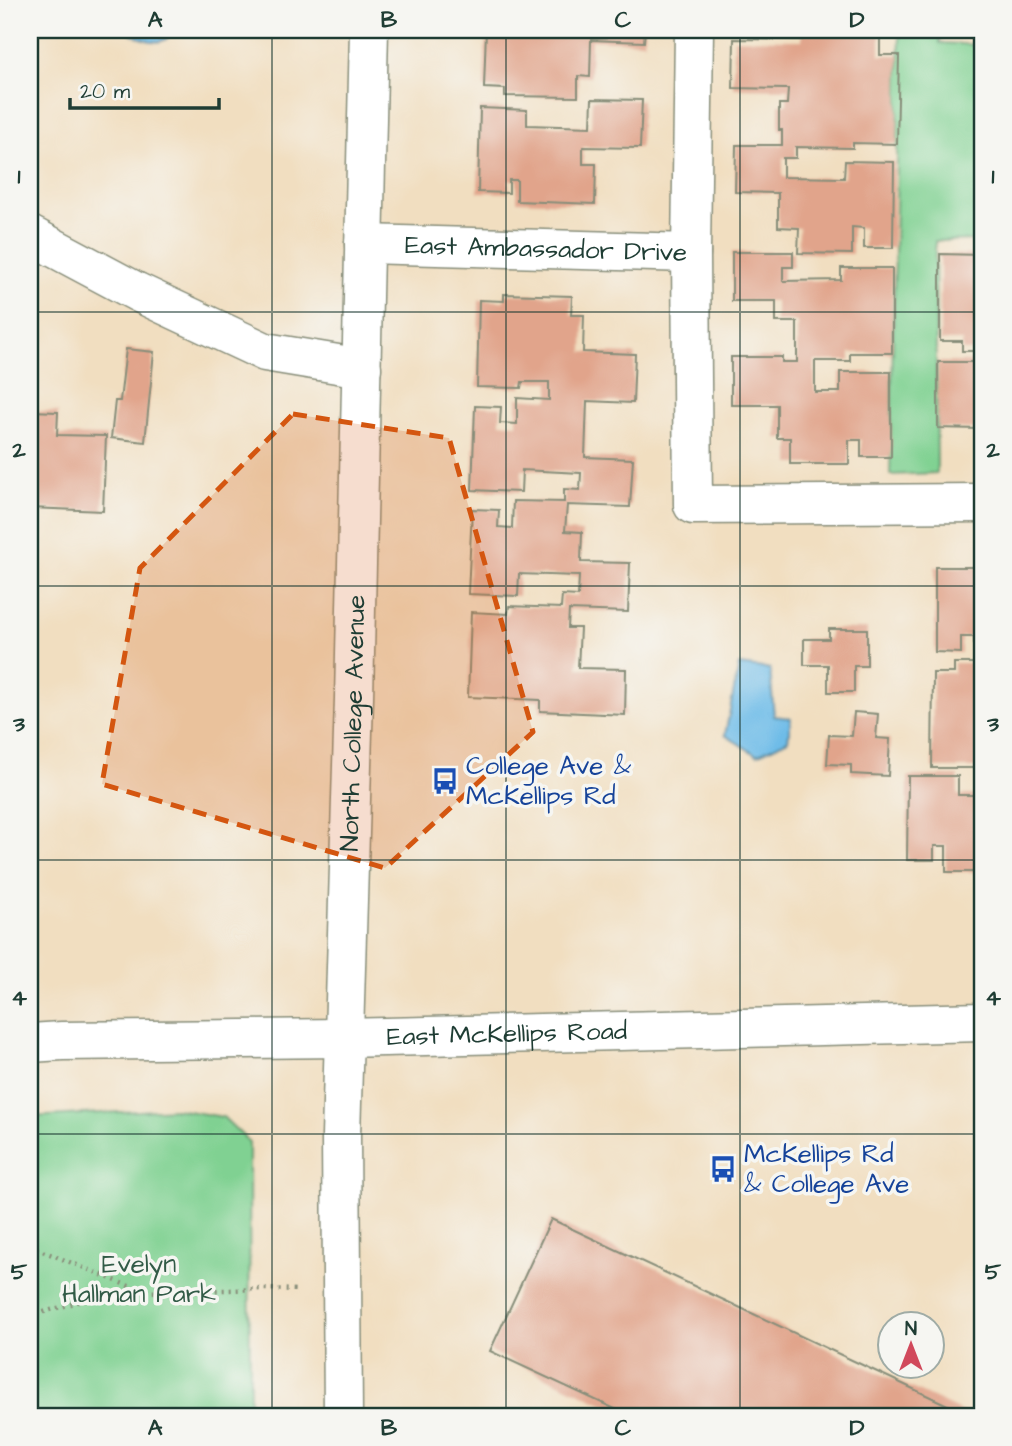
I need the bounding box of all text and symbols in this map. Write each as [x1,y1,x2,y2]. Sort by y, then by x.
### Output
text: A [148,4,163,36]
text: B [381,4,398,36]
text: C [615,4,632,36]
text: D [850,4,865,36]
scale bar [70,66,219,110]
text: 20 m [80,77,131,106]
text: 1 [18,160,21,192]
text: 1 [992,160,995,192]
street label: East Ambassador Drive [404,227,687,271]
text: 2 [11,434,26,466]
text: 2 [985,434,1000,466]
street label: North College Avenue [331,594,374,852]
text: 3 [12,708,25,740]
text: 3 [986,708,999,740]
place label: College Ave & McKellips Rd [466,748,632,814]
bus stop icon: College Ave & McKellips Rd [430,766,460,796]
text: 4 [11,982,27,1014]
text: 4 [985,982,1001,1014]
street label: East McKellips Road [386,1013,627,1055]
place label: McKellips Rd & College Ave [744,1136,909,1204]
bus stop icon: McKellips Rd & College Ave [708,1154,738,1184]
park label: Evelyn Hallman Park [62,1246,216,1312]
text: 5 [11,1256,28,1288]
text: 5 [985,1256,1002,1288]
north arrow [876,1310,946,1380]
text: N [905,1316,917,1343]
text: A [148,1412,163,1444]
text: B [381,1412,398,1444]
text: C [615,1412,632,1444]
text: D [850,1412,865,1444]

